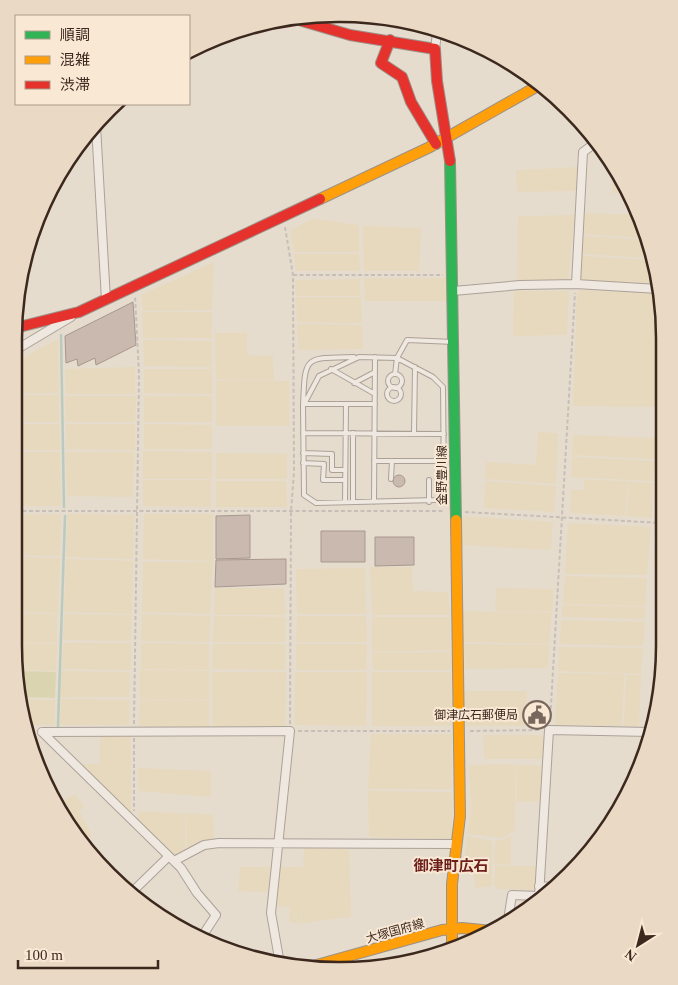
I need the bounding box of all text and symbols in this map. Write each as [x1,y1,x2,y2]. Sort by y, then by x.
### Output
legend [15,15,190,105]
text: 順調 [60,27,90,43]
text: 混雑 [60,52,90,68]
text: 渋滞 [60,77,90,93]
street label: 金野豊川線 [435,445,449,505]
public building icon: 御津広石郵便局 [522,700,552,730]
place label: 御津広石郵便局 [434,708,518,722]
district label: 御津町広石 [413,858,489,874]
street label: 大塚国府線 [364,916,426,946]
north arrow [613,920,663,970]
scale bar [18,938,158,970]
text: N [622,946,639,964]
text: 100 m [25,947,63,963]

